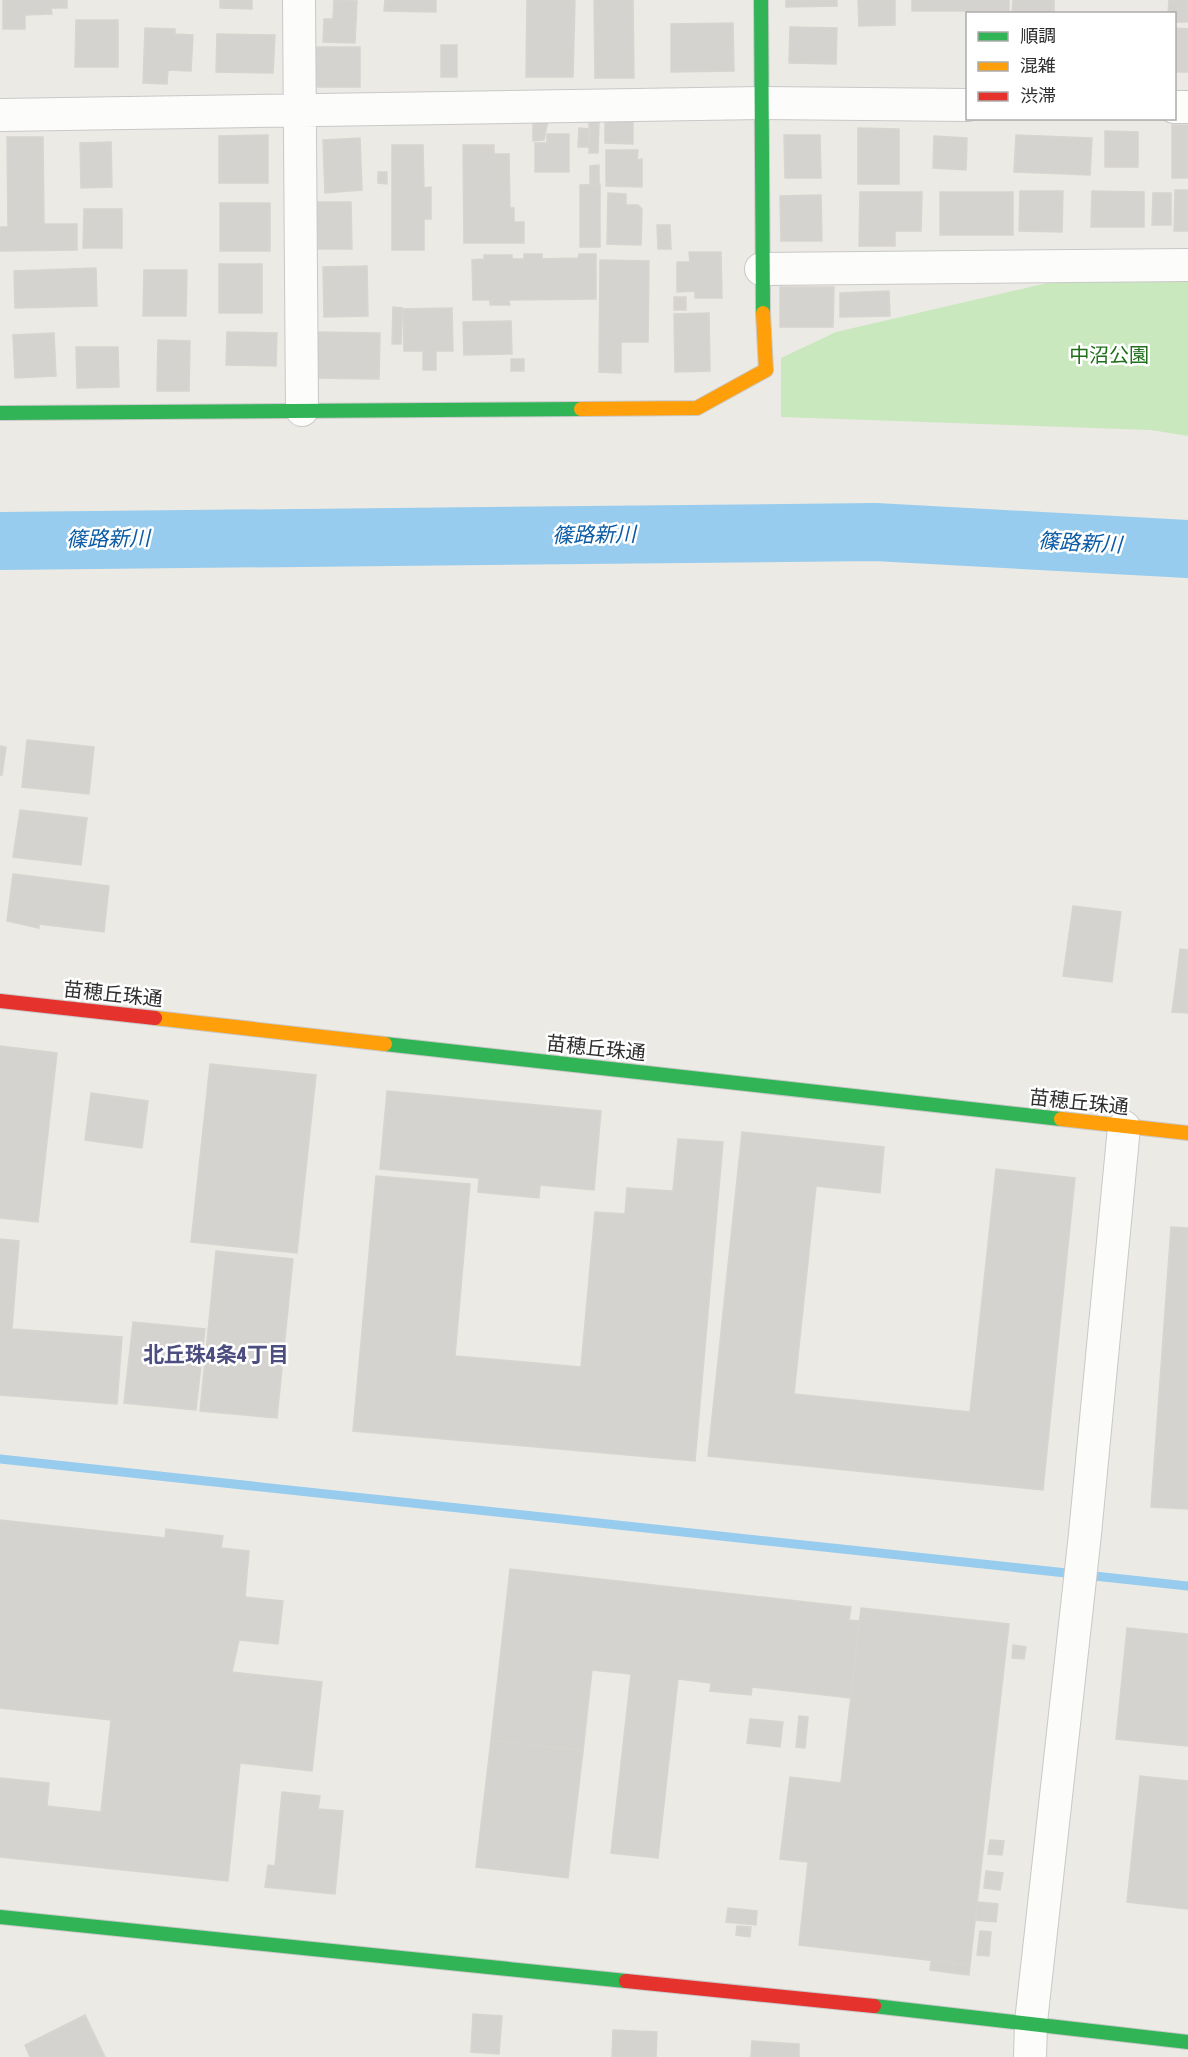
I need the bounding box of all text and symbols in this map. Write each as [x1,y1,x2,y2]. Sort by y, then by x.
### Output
legend [966,12,1176,120]
text: 順調 [1020,25,1056,46]
text: 混雑 [1020,55,1056,76]
text: 渋滞 [1020,85,1056,106]
park label: 中沼公園 [1069,343,1149,366]
water label: 篠路新川 [552,521,638,547]
water label: 篠路新川 [66,525,152,551]
water label: 篠路新川 [1037,528,1125,556]
street label: 苗穂丘珠通 [62,977,164,1010]
street label: 苗穂丘珠通 [545,1031,647,1064]
street label: 苗穂丘珠通 [1028,1085,1130,1118]
district label: 北丘珠4条4丁目 [143,1342,289,1366]

